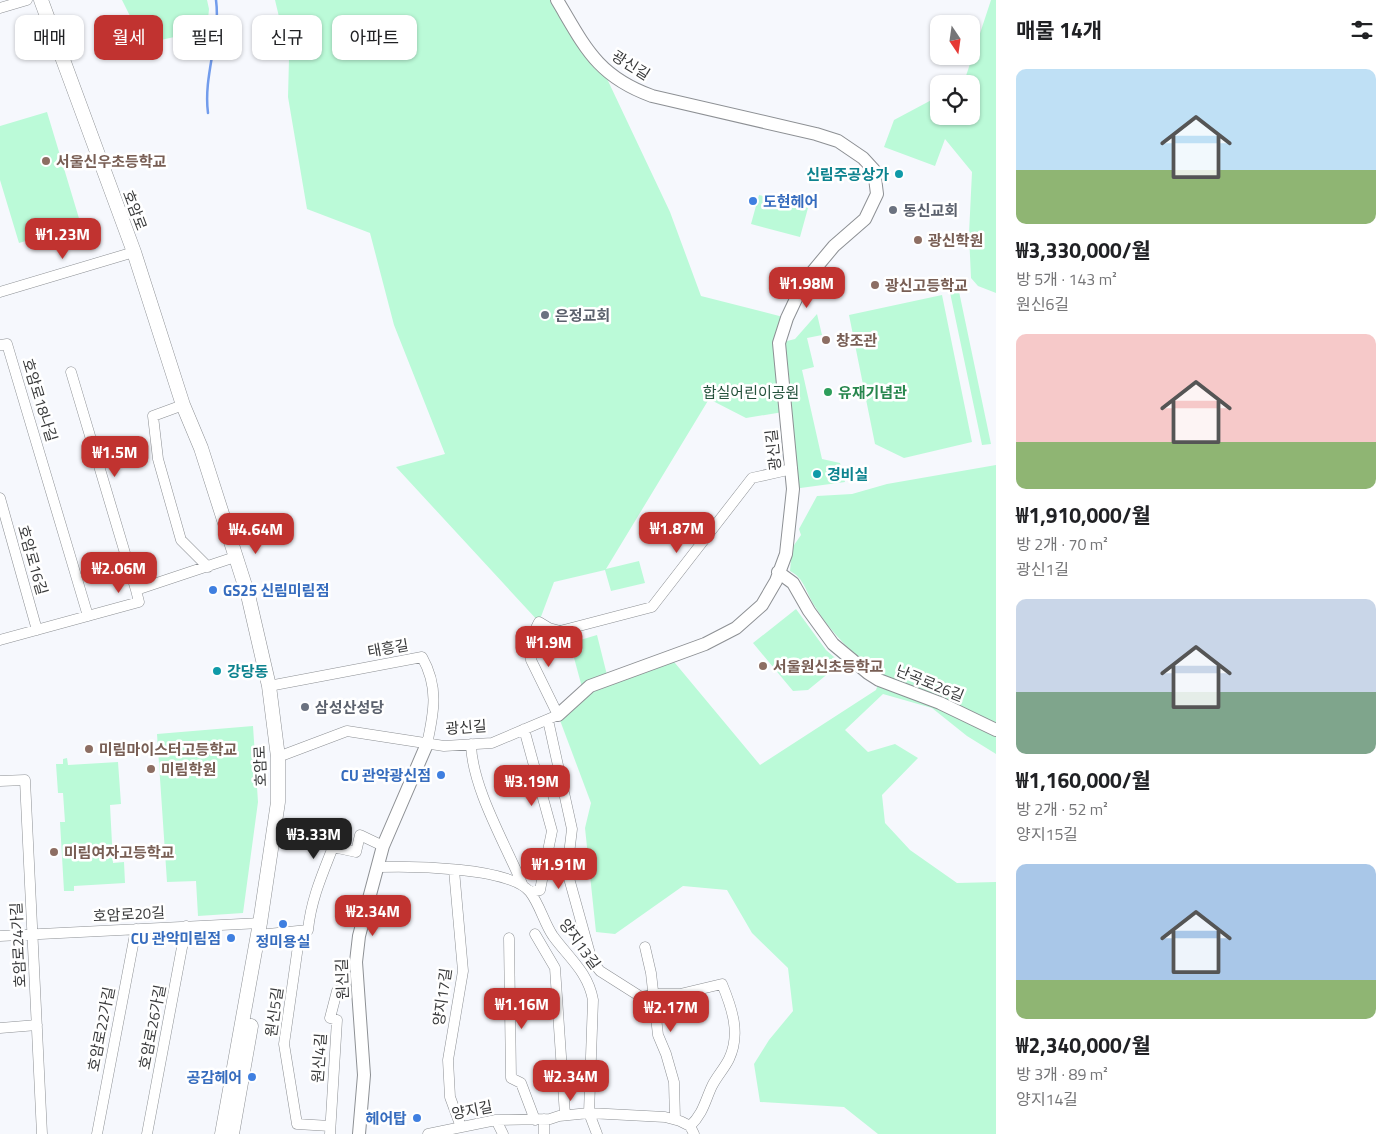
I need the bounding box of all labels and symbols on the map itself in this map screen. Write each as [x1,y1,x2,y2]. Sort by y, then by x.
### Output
north arrow [930,15,980,65]
street label: 광신길 [607,44,655,86]
place label: 서울신우초등학교 [56,150,167,173]
marker: 서울신우초등학교 [40,155,52,167]
place label: 신림주공상가 [806,163,889,186]
marker: 신림주공상가 [893,168,905,180]
street label: 호암로 [117,187,153,233]
place label: 도현헤어 [763,190,818,213]
marker: 도현헤어 [747,195,759,207]
place label: 동신교회 [903,199,958,222]
marker: 동신교회 [887,204,899,216]
pin: ₩1.23M [22,218,104,260]
place label: 광신학원 [928,229,983,252]
marker: 광신학원 [912,234,924,246]
pin: ₩1.98M [766,266,848,309]
place label: 광신고등학교 [885,274,968,297]
marker: 광신고등학교 [869,279,881,291]
place label: 은정교회 [555,304,610,327]
marker: 은정교회 [539,309,551,321]
place label: 창조관 [836,329,878,352]
marker: 창조관 [820,334,832,346]
street label: 호암로18나길 [16,356,64,444]
park label: 합실어린이공원 [703,381,799,404]
place label: 유재기념관 [838,381,907,404]
marker: 유재기념관 [822,386,834,398]
street label: 광신길 [759,428,787,472]
pin: ₩1.5M [80,436,150,478]
place label: 경비실 [827,463,868,486]
marker: 경비실 [811,468,823,480]
pin: ₩4.64M [215,512,297,555]
pin: ₩1.87M [636,512,718,554]
street label: 호암로16길 [12,522,54,598]
pin: ₩2.06M [78,552,160,594]
place label: GS25 신림미림점 [223,579,329,602]
marker: GS25 신림미림점 [207,584,219,596]
pin: ₩1.9M [514,626,584,668]
street label: 태흥길 [366,633,410,663]
place label: 서울원신초등학교 [773,655,884,678]
street label: 난곡로26길 [892,659,968,707]
place label: 강당동 [227,660,269,683]
marker: 서울원신초등학교 [757,660,769,672]
marker: 강당동 [211,665,223,677]
place label: 삼성산성당 [315,696,384,719]
marker: 삼성산성당 [299,701,311,713]
street label: 광신길 [445,714,487,740]
place label: 미림마이스터고등학교 [99,738,237,761]
marker: 미림마이스터고등학교 [83,743,95,755]
street label: 호암로 [248,745,272,787]
place label: 미림학원 [161,758,216,781]
marker: 미림학원 [145,763,157,775]
place label: CU 관악광신점 [341,764,431,787]
pin: ₩3.19M [491,764,573,807]
marker: CU 관악광신점 [435,769,447,781]
pin: ₩3.33M [273,818,355,860]
place label: 미림여자고등학교 [64,841,175,864]
marker: 미림여자고등학교 [48,846,60,858]
pin: ₩1.91M [518,848,600,890]
pin: ₩2.34M [332,894,414,937]
street label: 호암로20길 [92,901,166,927]
street label: 호암로24가길 [4,902,32,988]
street label: 양지13길 [554,914,606,974]
marker: 정미용실 [277,918,289,930]
place label: CU 관악미림점 [131,927,221,950]
place label: 정미용실 [255,930,311,953]
marker: CU 관악미림점 [225,932,237,944]
street label: 원신길 [330,958,354,1000]
street label: 양지17길 [427,967,457,1027]
street label: 호암로26가길 [133,983,171,1071]
street label: 호암로22가길 [82,985,120,1073]
street label: 원신5길 [259,986,289,1038]
pin: ₩1.16M [481,988,563,1030]
pin: ₩2.17M [630,990,712,1033]
street label: 원신4길 [306,1032,332,1084]
pin: ₩2.34M [530,1060,612,1102]
place label: 공감헤어 [187,1066,242,1089]
marker: 공감헤어 [246,1071,258,1083]
street label: 양지길 [449,1095,495,1125]
place label: 헤어탑 [366,1107,407,1130]
marker: 헤어탑 [411,1112,423,1124]

